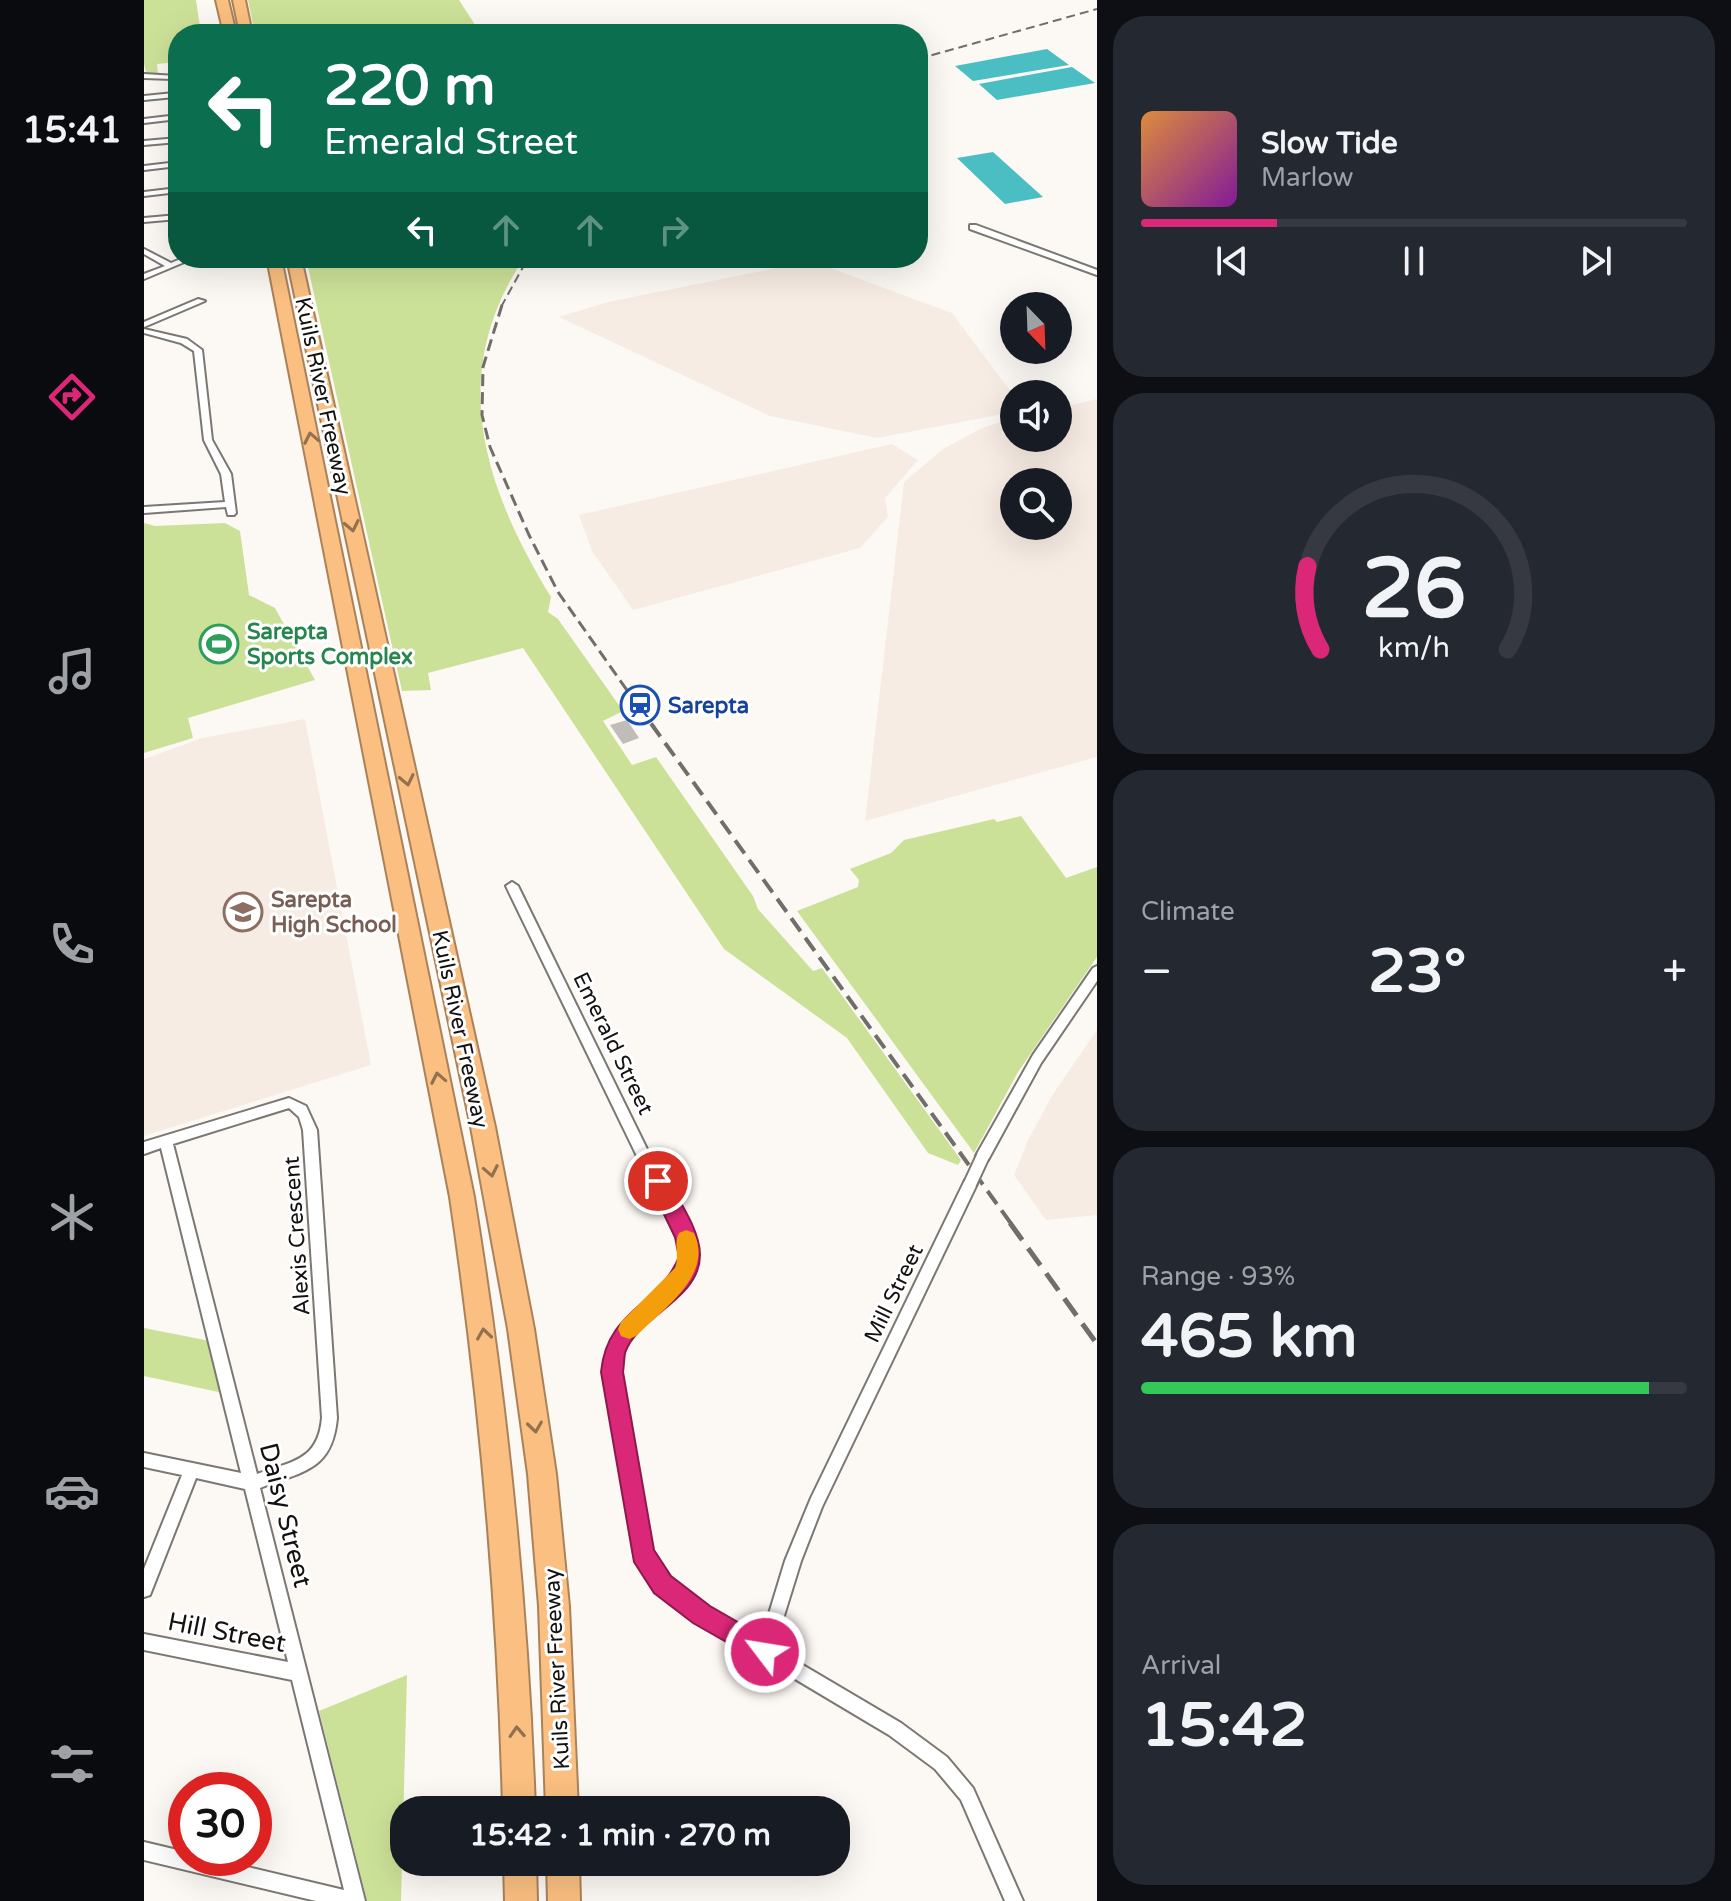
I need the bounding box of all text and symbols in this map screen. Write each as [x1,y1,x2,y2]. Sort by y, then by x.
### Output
text: 220 m [324,53,495,120]
icon: left [192,56,296,160]
text: 15:41 [22,109,122,152]
text: Emerald Street [324,121,578,164]
text: Slow Tide [1261,125,1398,162]
text: Marlow [1261,162,1353,193]
icon: left [400,208,444,252]
icon: ahead [484,208,528,252]
icon: ahead [568,208,612,252]
icon: right [652,208,696,252]
icon: previous [1210,239,1254,283]
icon: pause [1392,239,1436,283]
icon: next [1574,239,1618,283]
north arrow [1000,292,1072,364]
map controls [1000,292,1072,540]
street label: Kuils River Freeway [289,295,357,498]
icon: directions [44,369,100,425]
button: sound [1000,380,1072,452]
one-way arrow [303,432,320,445]
button: search [1000,468,1072,540]
one-way arrow [343,518,360,532]
text: 26 [1362,539,1466,639]
place label: Sarepta Sports Complex [247,619,413,670]
sports icon: Sarepta Sports Complex [198,623,240,665]
text: km/h [1378,631,1450,665]
icon: music [44,643,100,699]
station icon: Sarepta [619,684,661,726]
place label: Sarepta [668,693,749,719]
one-way arrow [398,773,415,786]
place label: Sarepta High School [271,887,397,938]
school or university icon: Sarepta High School [222,891,264,933]
text: Climate [1141,896,1235,927]
icon: phone [44,916,100,972]
street label: Kuils River Freeway [426,928,494,1131]
text: 23° [1368,936,1466,1008]
text: − [1141,946,1172,999]
text: + [1662,946,1687,999]
street label: Emerald Street [567,968,659,1119]
one-way arrow [431,1071,448,1084]
pin [624,1147,692,1215]
street label: Alexis Crescent [278,1155,316,1316]
icon: arrive [636,1159,680,1203]
one-way arrow [482,1164,499,1178]
icon: climate [44,1189,100,1245]
street label: Mill Street [859,1240,929,1347]
text: Range · 93% [1141,1261,1295,1292]
text: 465 km [1141,1301,1357,1373]
one-way arrow [476,1327,493,1340]
one-way arrow [526,1420,543,1434]
street label: Daisy Street [253,1440,318,1591]
icon: car [44,1463,100,1519]
street label: Kuils River Freeway [539,1567,575,1770]
street label: Hill Street [165,1606,289,1659]
position arrow [723,1610,807,1694]
text: Arrival [1141,1650,1221,1681]
text: 15:42 [1141,1690,1307,1762]
one-way arrow [509,1725,526,1738]
icon: filters [44,1736,100,1792]
speed limit sign: 30 [168,1772,272,1876]
text: 15:42 · 1 min · 270 m [469,1817,771,1854]

